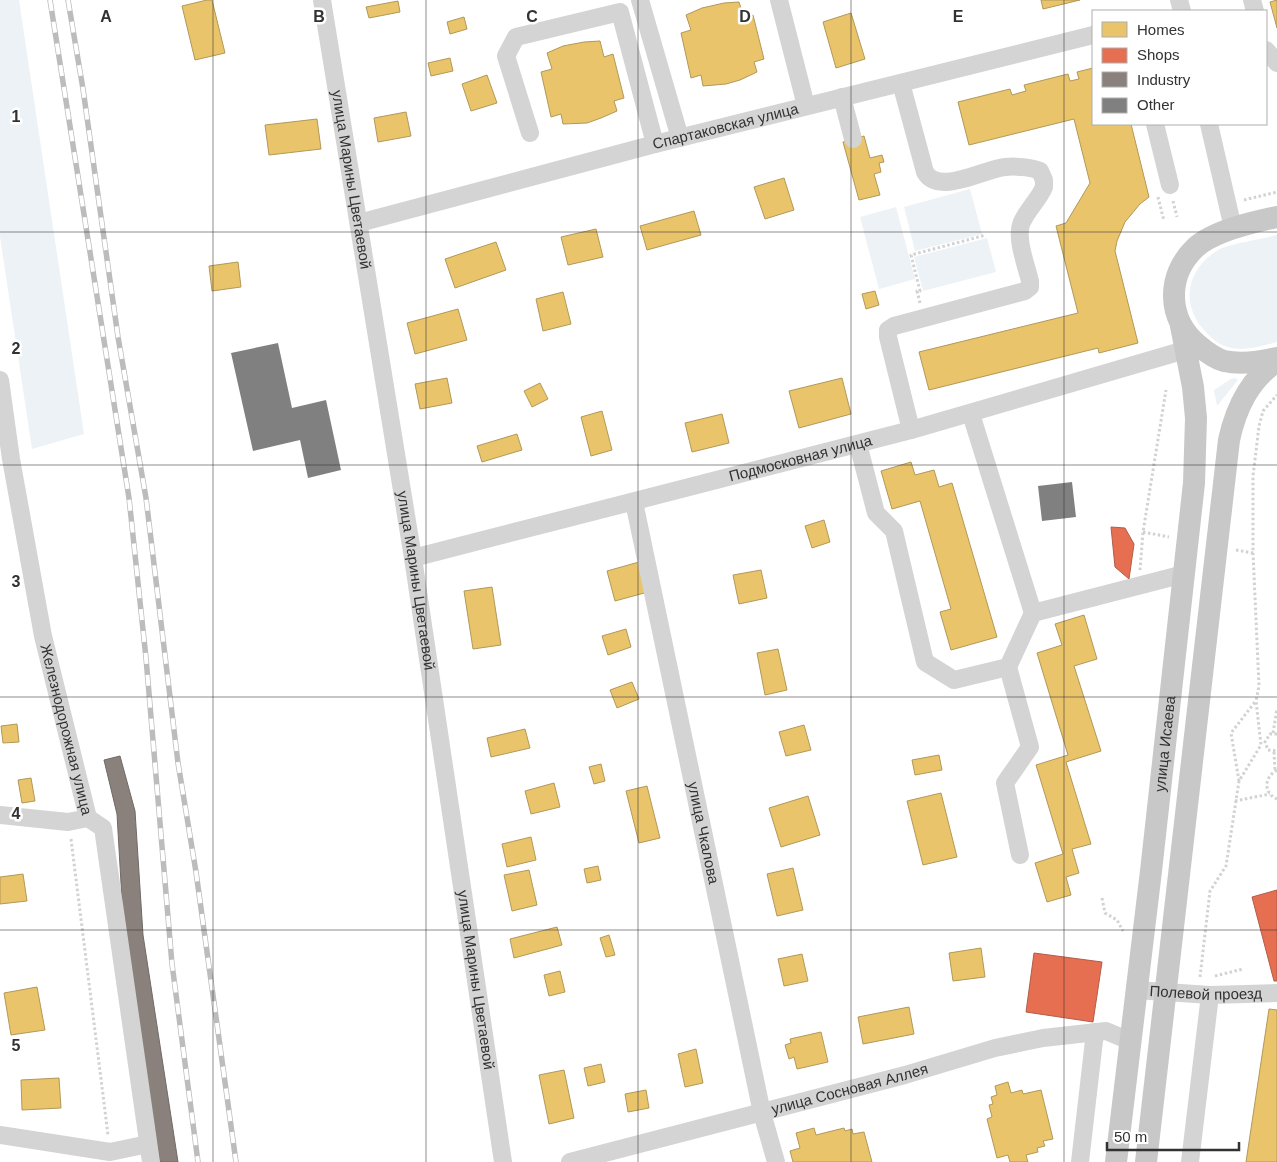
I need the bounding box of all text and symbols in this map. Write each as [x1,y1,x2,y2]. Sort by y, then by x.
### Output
text: A [100,8,112,25]
text: B [313,8,325,25]
text: C [526,8,538,25]
text: D [739,8,751,25]
text: E [953,8,964,25]
legend [1092,10,1267,125]
text: Homes [1137,21,1185,38]
text: Shops [1137,46,1180,63]
text: Industry [1137,71,1191,88]
street label: улица Марины Цветаевой [329,89,375,270]
text: Other [1137,96,1175,113]
street label: Спартаковская улица [651,100,801,152]
text: 1 [12,108,21,125]
text: 2 [12,340,21,357]
street label: Подмосковная улица [727,431,874,484]
street label: улица Марины Цветаевой [394,489,439,671]
text: 3 [12,573,21,590]
street label: Железнодорожная улица [37,642,96,817]
street label: улица Исаева [1151,694,1178,793]
street label: улица Чкалова [685,780,723,886]
text: 4 [12,805,21,822]
street label: улица Марины Цветаевой [455,889,498,1071]
street label: Полевой проезд [1149,982,1263,1003]
text: 5 [12,1037,21,1054]
street label: улица Сосновая Аллея [769,1060,930,1117]
scale bar [1107,1120,1240,1152]
text: 50 m [1114,1128,1147,1145]

